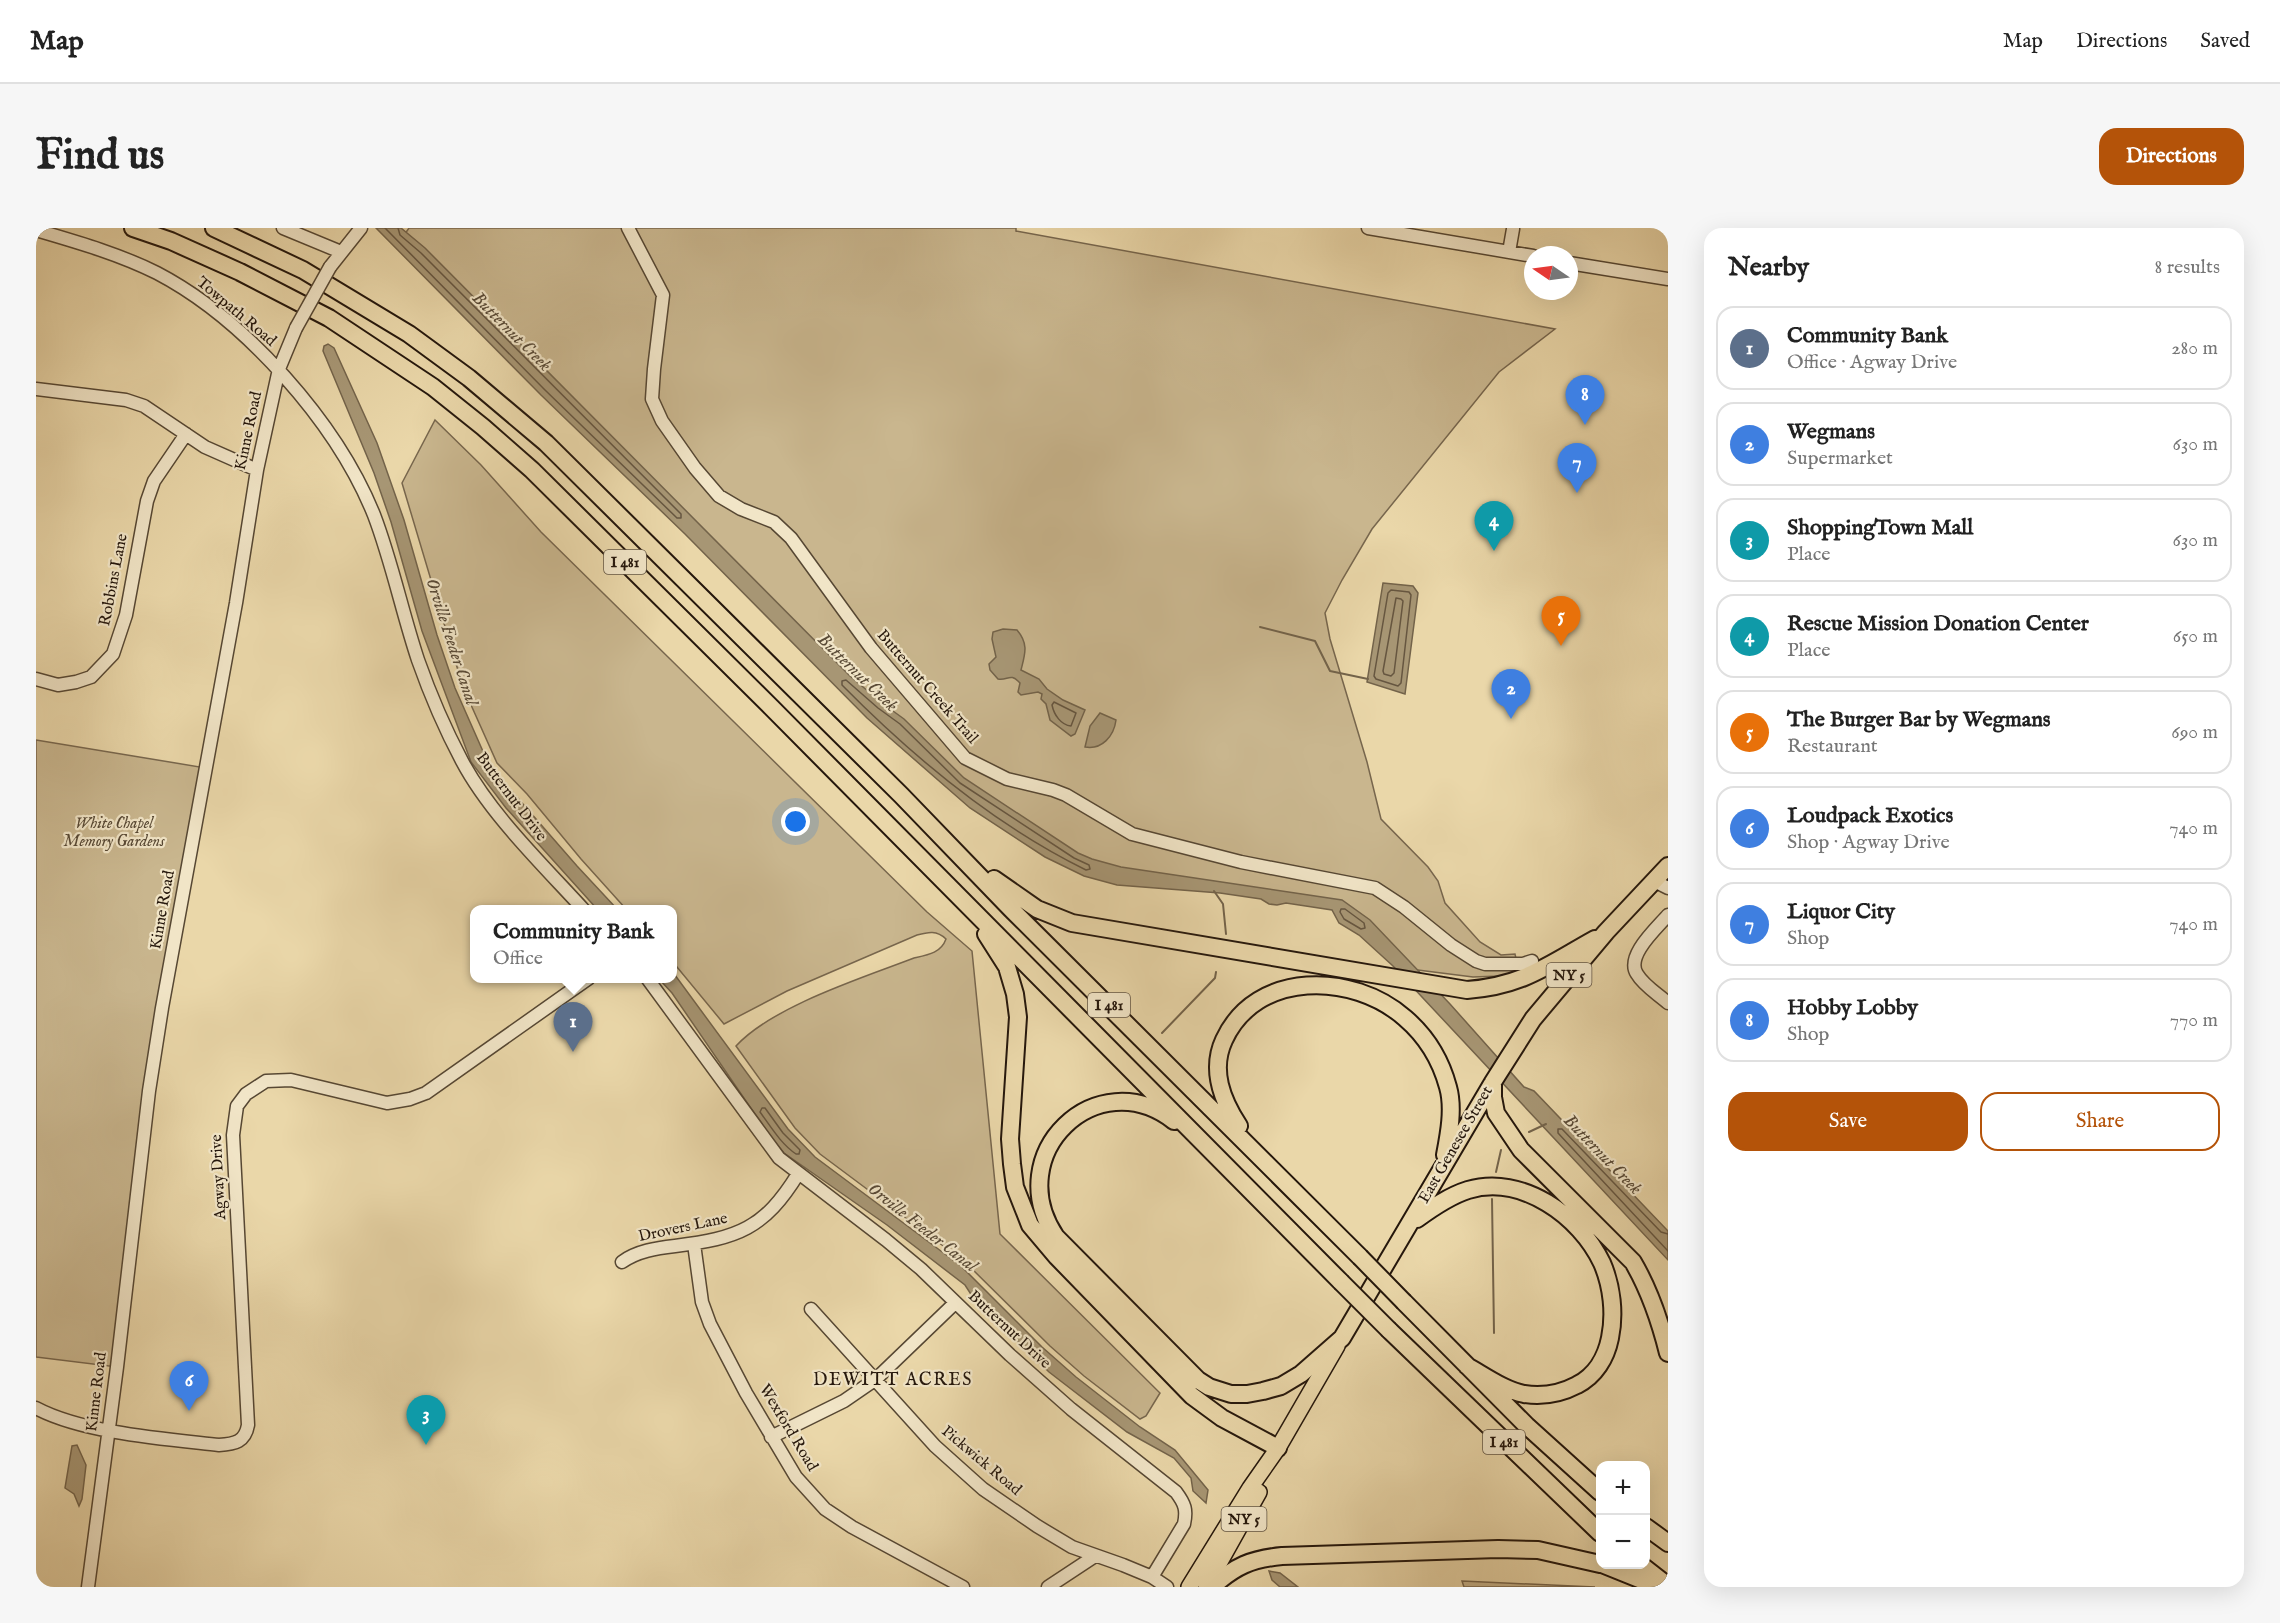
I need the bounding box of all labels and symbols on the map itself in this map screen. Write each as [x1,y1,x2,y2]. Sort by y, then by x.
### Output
north arrow [1524,246,1578,300]
street label: Towpath Road [192,273,280,352]
water label: Butternut Creek [466,287,556,377]
pin: 8 [1566,376,1604,425]
street label: Kinne Road [231,389,267,472]
pin: 7 [1558,444,1596,493]
pin: 4 [1474,502,1514,551]
street label: Robbins Lane [95,532,133,628]
road number: I 481 [604,550,646,574]
water label: Orville Feeder Canal [420,576,483,710]
pin: 5 [1542,596,1580,646]
street label: Butternut Creek Trail [872,626,982,749]
water label: Butternut Creek [812,629,902,717]
pin: 2 [1492,670,1530,719]
street label: Butternut Drive [471,749,551,845]
your location [781,807,810,836]
park label: White Chapel Memory Gardens [63,814,165,852]
street label: Kinne Road [146,868,180,951]
road number: NY 5 [1546,963,1592,987]
road number: I 481 [1088,993,1130,1017]
pin: 1 [554,1002,592,1052]
street label: East Genesee Street [1414,1082,1498,1207]
water label: Butternut Creek [1558,1110,1646,1200]
street label: Agway Drive [207,1134,231,1221]
water label: Orville Feeder Canal [863,1178,983,1279]
street label: Drovers Lane [637,1209,729,1247]
street label: Butternut Drive [963,1287,1055,1373]
street label: Kinne Road [82,1351,112,1433]
pin: 6 [170,1362,208,1411]
district label: DEWITT ACRES [813,1369,973,1392]
street label: Wexford Road [754,1381,822,1476]
pin: 3 [406,1396,446,1445]
street label: Pickwick Road [937,1422,1026,1501]
road number: I 481 [1483,1430,1525,1454]
road number: NY 5 [1222,1507,1266,1531]

